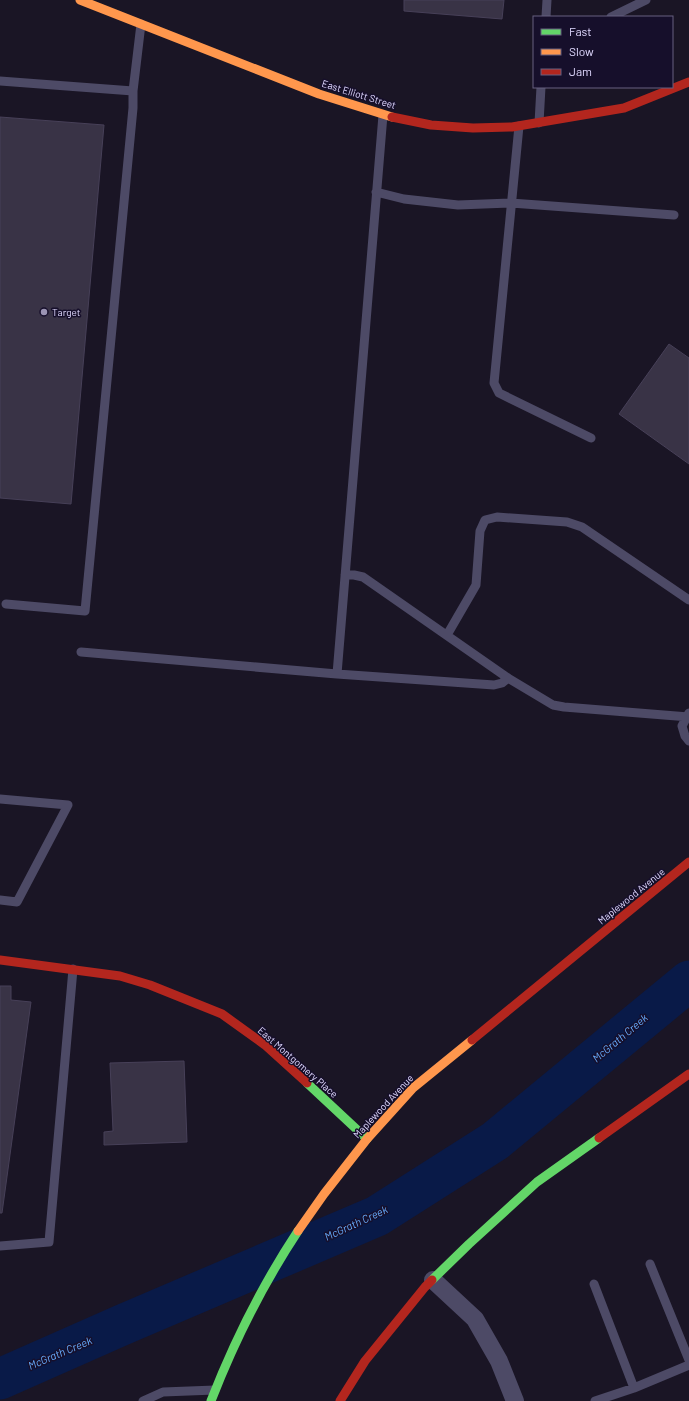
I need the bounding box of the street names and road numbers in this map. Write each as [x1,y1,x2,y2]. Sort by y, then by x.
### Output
street label: East Elliott Street [321,77,398,111]
street label: Maplewood Avenue [595,865,667,927]
street label: East Montgomery Place [256,1024,340,1100]
street label: Maplewood Avenue [350,1072,416,1140]

